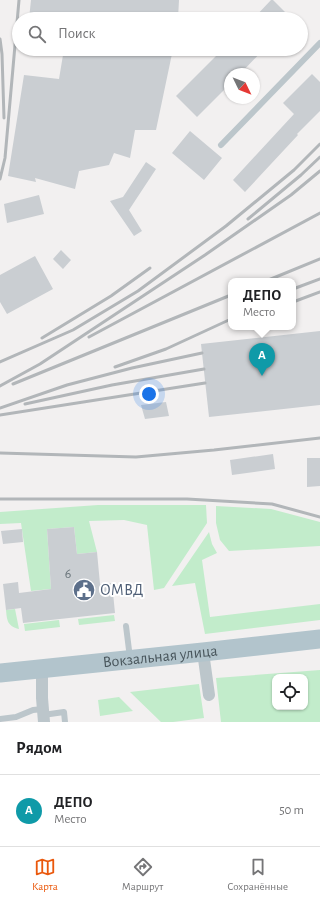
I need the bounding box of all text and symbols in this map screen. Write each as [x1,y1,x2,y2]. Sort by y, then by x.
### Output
search box [12,12,308,56]
icon: search [26,23,48,45]
text: Поиск [58,26,96,41]
north arrow [224,68,260,104]
popup [228,278,296,330]
text: ДЕПО [243,288,281,303]
text: Место [243,306,275,319]
pin: A [249,343,275,376]
your location [139,384,159,404]
house number: 6 [65,567,71,581]
public building icon: ОМВД [71,577,97,603]
place label: ОМВД [100,582,143,598]
street label: Вокзальная улица [102,642,218,670]
map controls [272,674,308,710]
button: locate [272,674,308,710]
text: Рядом [16,739,62,756]
text: ДЕПО [54,795,93,810]
text: A [25,804,33,817]
text: 50 m [279,804,304,817]
text: Место [54,813,86,826]
tab: Карта [32,856,58,893]
tab: Маршрут [122,856,163,893]
tab: Сохранённые [227,856,288,893]

